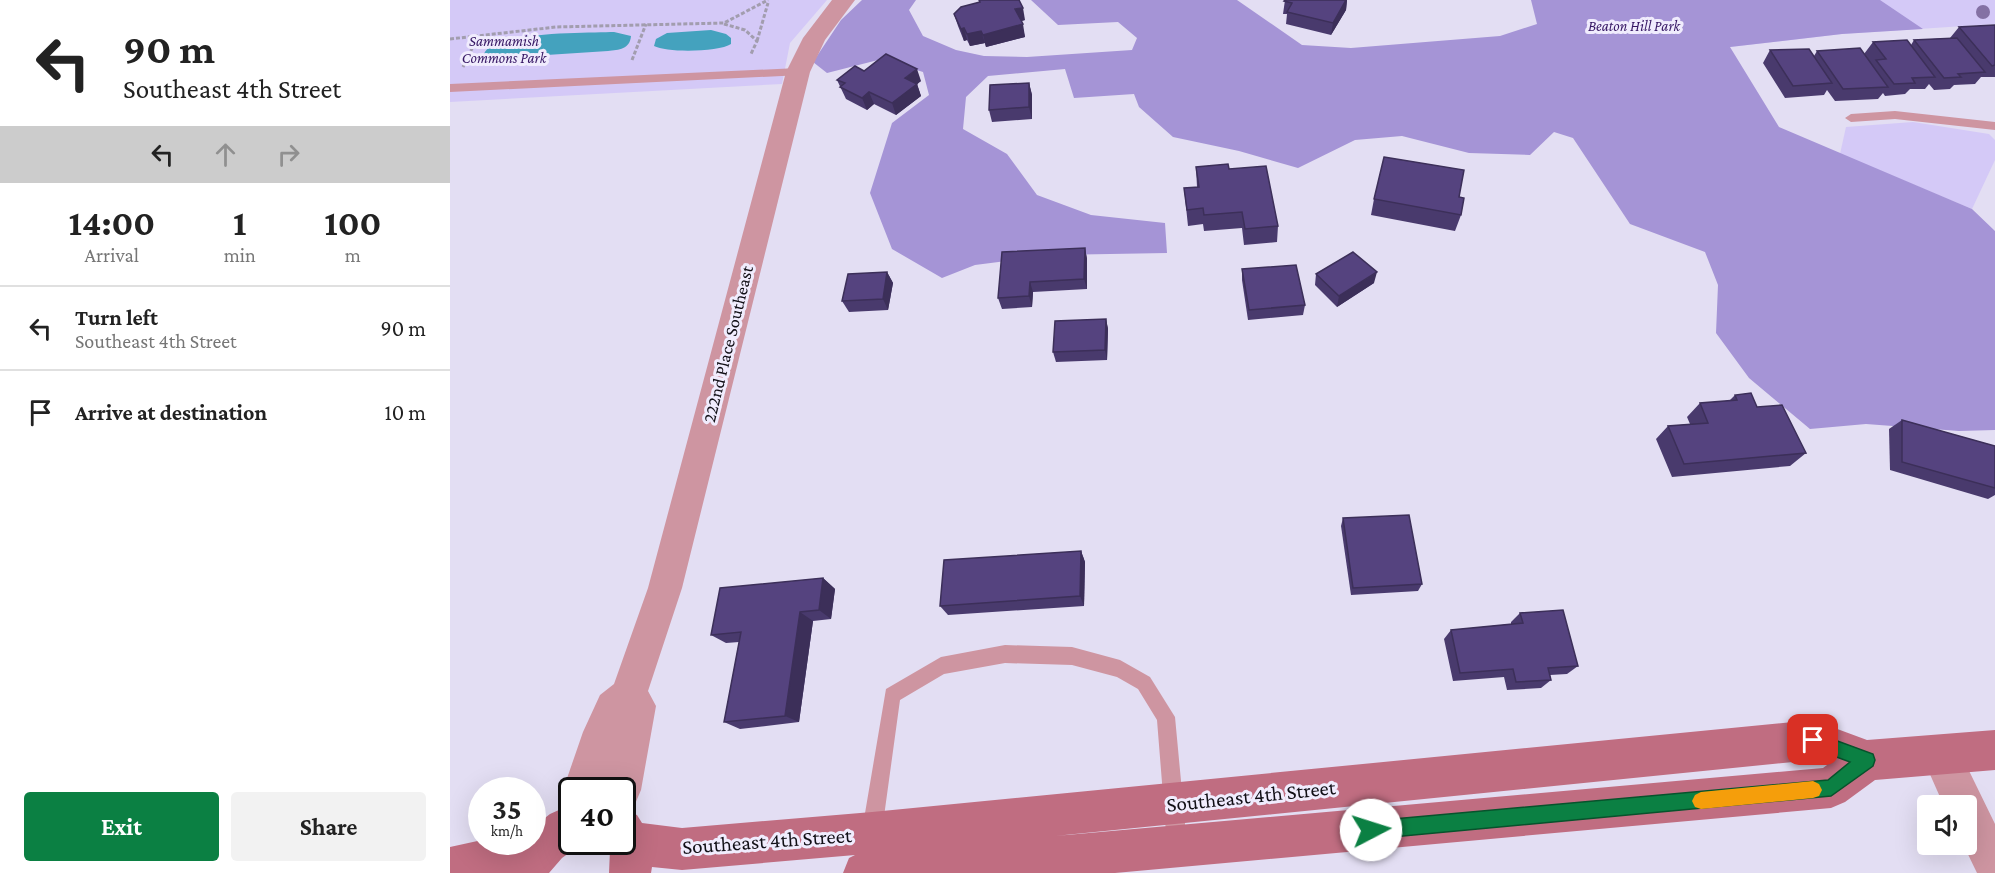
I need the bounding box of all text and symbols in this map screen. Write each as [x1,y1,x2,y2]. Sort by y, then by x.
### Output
park label: Beaton Hill Park [1588,18,1682,34]
icon: left [24,24,102,102]
text: 90 m [123,25,215,72]
park label: Sammamish Commons Park [462,33,548,66]
text: Southeast 4th Street [123,74,341,104]
icon: left [146,138,179,171]
icon: ahead [209,138,242,171]
icon: right [272,138,305,171]
text: 14:00 [69,203,155,243]
text: 1 [233,203,246,243]
text: 100 [324,203,381,243]
text: Arrival [85,244,139,266]
text: min [224,244,256,266]
text: m [345,244,361,266]
street label: 222nd Place Southeast [699,263,757,424]
text: Turn left [75,305,158,330]
icon: left [24,312,57,345]
text: 90 m [381,316,426,341]
text: Southeast 4th Street [75,330,237,352]
icon: arrive [24,396,57,429]
text: Arrive at destination [75,400,267,425]
text: 10 m [384,400,426,425]
pin [1787,714,1838,765]
icon: arrive [1796,723,1829,756]
street label: Southeast 4th Street [1165,775,1338,817]
speed limit sign: 40 [558,777,636,855]
button: Exit [24,792,219,861]
button: Share [231,792,426,861]
text: 35 [492,792,522,825]
map controls [1917,795,1977,855]
button: sound [1917,795,1977,855]
position arrow [1339,798,1403,862]
text: km/h [491,823,523,839]
street label: Southeast 4th Street [681,823,854,859]

